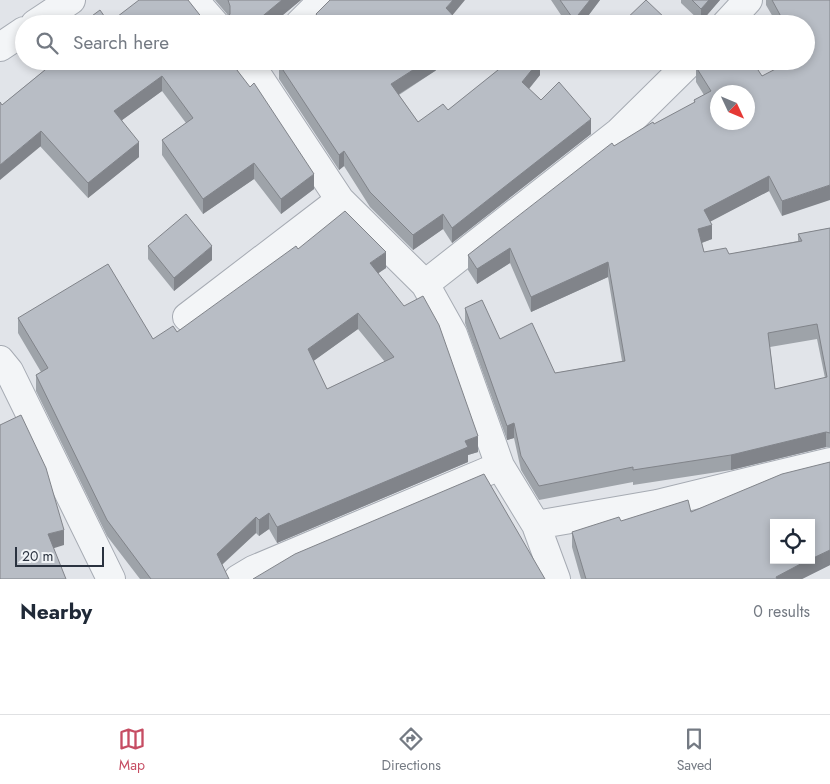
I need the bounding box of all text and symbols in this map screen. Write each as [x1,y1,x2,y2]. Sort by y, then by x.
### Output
search box [15,15,815,70]
icon: search [33,29,61,57]
text: Search here [73,29,169,56]
north arrow [710,85,755,130]
map controls [770,519,815,564]
button: locate [770,519,815,564]
scale bar [15,544,104,567]
text: 20 m [22,546,54,566]
text: Nearby [20,597,92,627]
text: 0 results [753,600,810,623]
tab: Map [118,725,146,775]
tab: Directions [382,725,441,775]
tab: Saved [677,725,712,775]

